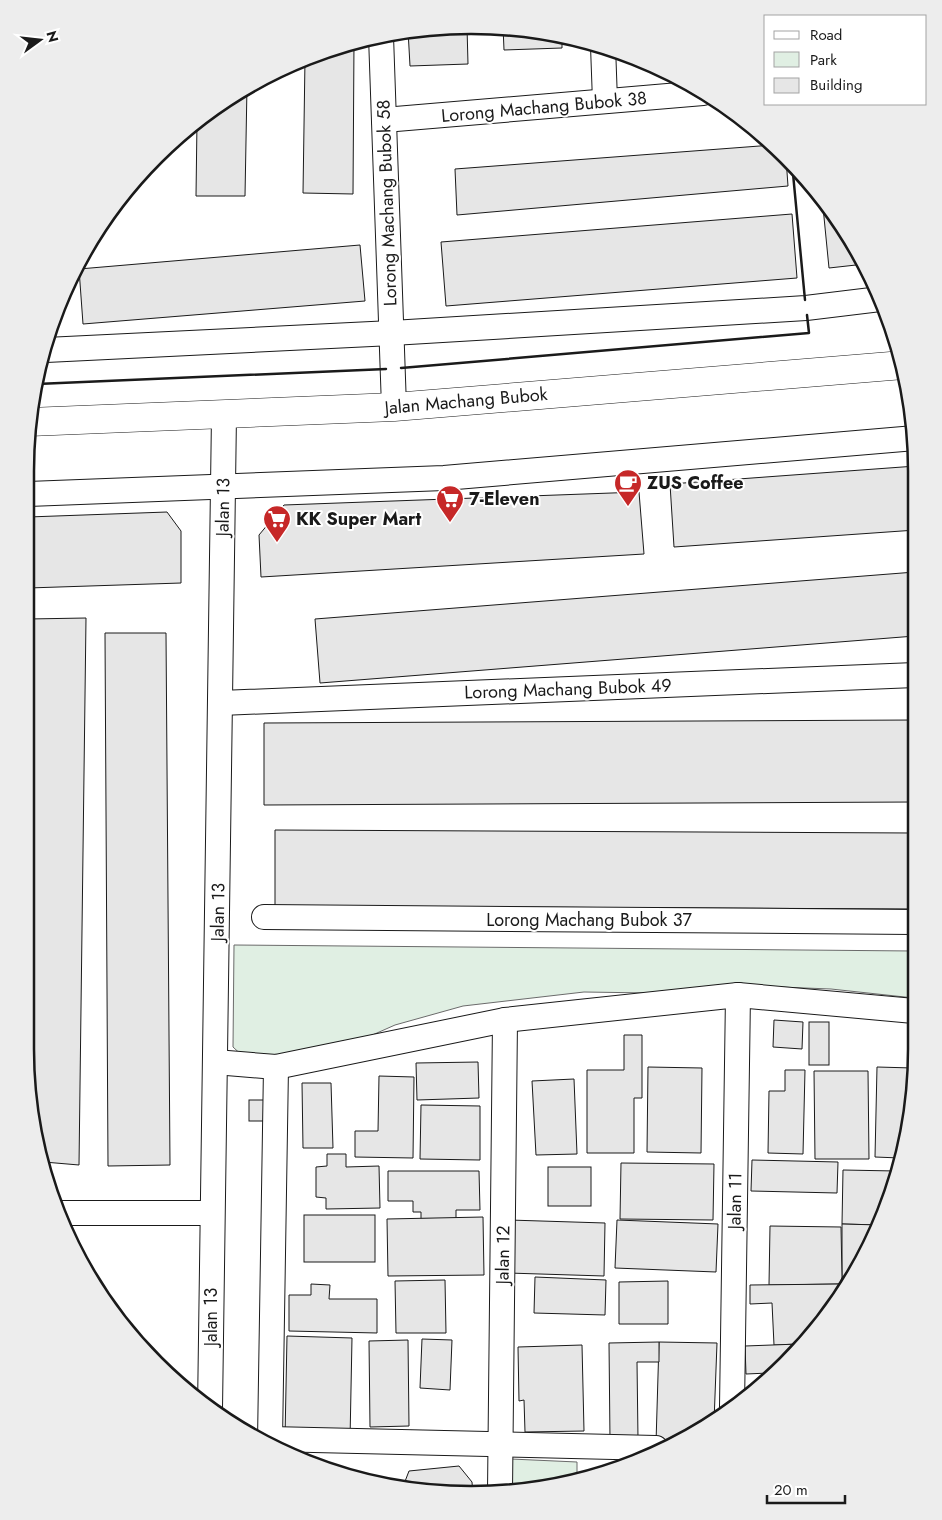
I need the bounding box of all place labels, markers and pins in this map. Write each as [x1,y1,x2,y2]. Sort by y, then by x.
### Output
cafe icon: ZUS Coffee [613,468,643,507]
place label: ZUS Coffee [647,470,744,496]
supermarket icon: 7-Eleven [435,484,465,523]
place label: 7-Eleven [469,486,540,512]
supermarket icon: KK Super Mart [262,504,292,543]
place label: KK Super Mart [296,506,422,532]

